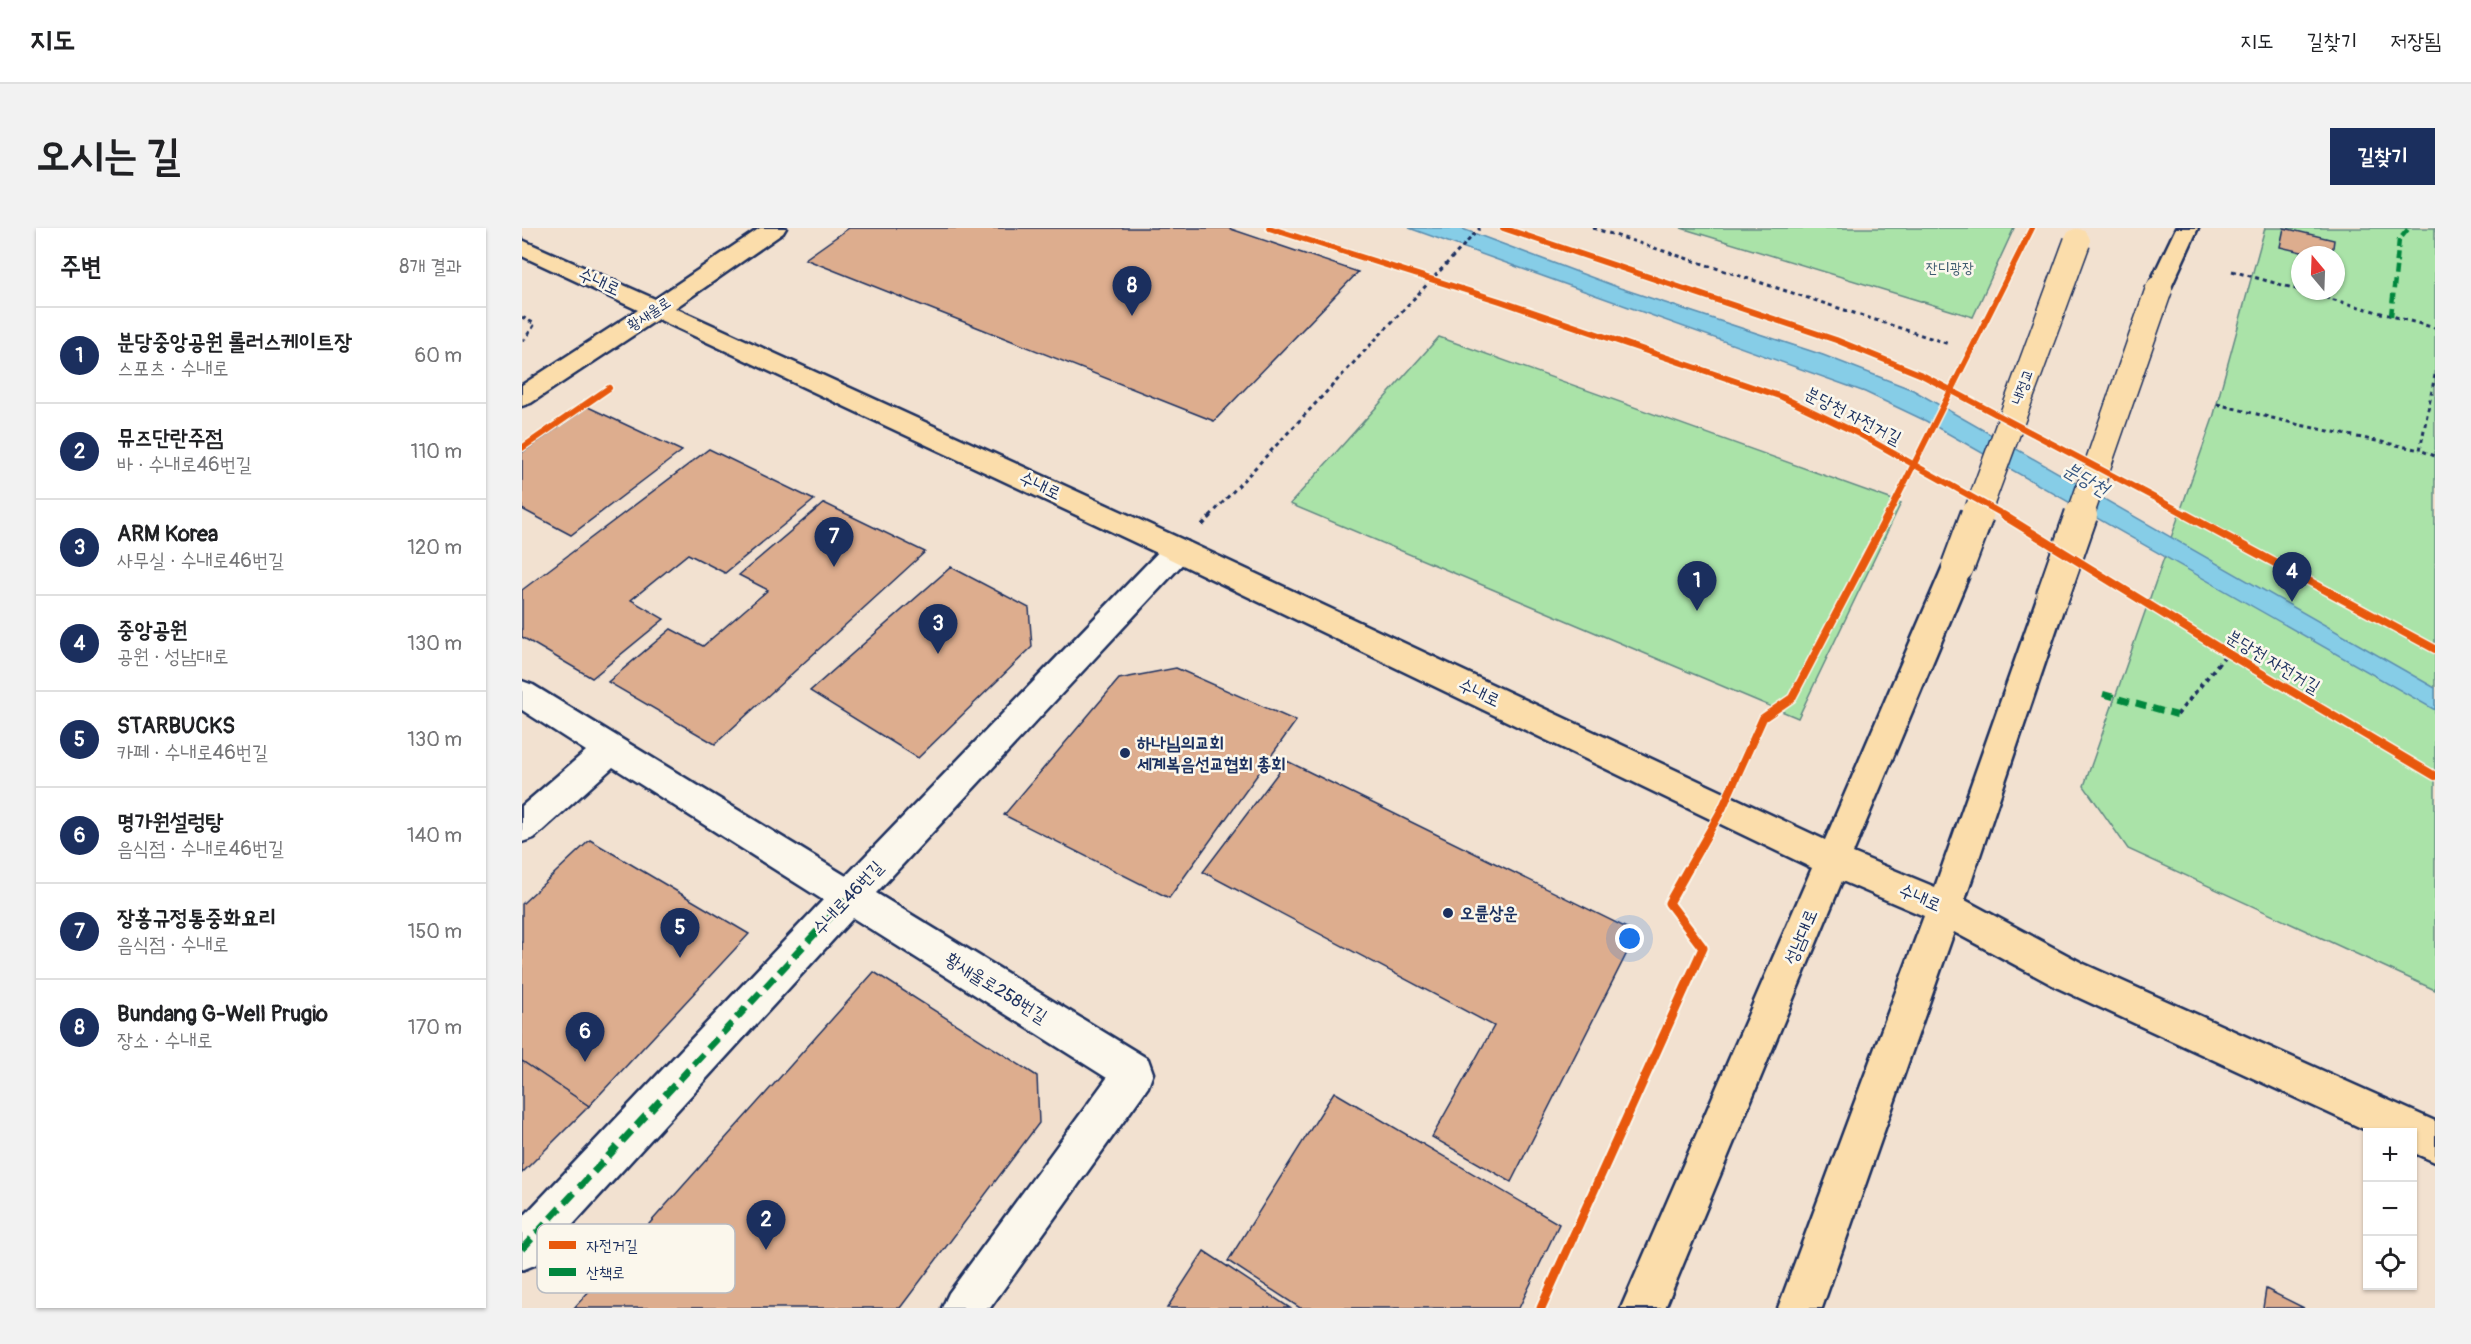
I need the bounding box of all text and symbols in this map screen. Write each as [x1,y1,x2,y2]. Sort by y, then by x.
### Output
text: 지도 [30,23,75,58]
text: 지도 [2240,28,2274,55]
text: 길찾기 [2307,28,2357,55]
text: 저장됨 [2390,28,2441,55]
button: 길찾기 [2330,128,2435,185]
text: 오시는 길 [36,130,180,182]
north arrow [2291,246,2345,300]
text: 주변 [60,251,102,283]
text: 8개 결과 [399,254,462,279]
park label: 잔디광장 [1926,259,1974,278]
street label: 수내로 [574,263,624,301]
pin: 8 [1112,266,1152,316]
street label: 황새울로 [624,293,674,335]
text: 분당중앙공원 롤러스케이트장 [117,328,352,356]
text: 1 [76,343,83,368]
text: 60 m [415,343,462,368]
text: 스포츠 · 수내로 [117,356,229,381]
street label: 내정교 [2008,367,2038,407]
street label: 분당천 자전거길 [1801,382,1906,450]
text: 뮤즈단란주점 [117,424,223,452]
text: 2 [74,439,85,464]
text: 110 m [411,439,462,464]
text: 바 · 수내로46번길 [117,452,252,477]
water label: 분당천 [2059,456,2115,503]
street label: 수내로 [1015,466,1065,506]
pin: 7 [814,518,854,567]
text: ARM Korea [117,520,218,548]
text: 3 [74,535,85,560]
text: 120 m [407,535,462,560]
text: 사무실 · 수내로46번길 [117,548,284,573]
pin: 4 [2272,552,2312,602]
pin: 1 [1678,562,1716,611]
pin: 3 [918,604,958,654]
text: 중앙공원 [117,616,188,644]
street label: 분당천 자전거길 [2222,625,2324,699]
text: 4 [74,631,85,656]
text: 130 m [407,631,462,656]
text: 공원 · 성남대로 [117,644,229,669]
street label: 수내로 [1454,673,1504,713]
text: STARBUCKS [117,712,235,740]
text: 5 [74,727,85,752]
text: 130 m [407,727,462,752]
place label: 하나님의교회 세계복음선교협회 총회 [1137,732,1286,776]
text: 카페 · 수내로46번길 [117,740,268,765]
marker: 하나님의교회 세계복음선교협회 총회 [1118,746,1132,760]
text: 명가원설렁탕 [117,808,223,836]
text: 6 [74,823,85,848]
text: 140 m [407,823,462,848]
text: 음식점 · 수내로46번길 [117,836,284,861]
street label: 수내로46번길 [808,856,889,940]
street label: 수내로 [1896,879,1944,917]
place label: 오륜상운 [1460,902,1518,925]
text: 장홍규정통중화요리 [117,904,276,932]
marker: 오륜상운 [1441,906,1455,920]
street label: 성남대로 [1779,906,1823,968]
pin: 5 [660,908,700,958]
text: 7 [74,919,85,944]
text: 150 m [408,919,462,944]
your location [1615,924,1644,953]
text: 음식점 · 수내로 [117,932,229,957]
street label: 황새울로258번길 [941,948,1052,1029]
text: Bundang G-Well Prugio [117,1000,328,1028]
pin: 6 [566,1012,604,1062]
text: 8 [74,1015,85,1040]
text: 170 m [408,1015,462,1040]
text: 장소 · 수내로 [117,1028,213,1053]
map controls [2363,1128,2417,1290]
button: + [2363,1128,2417,1182]
button: − [2363,1182,2417,1236]
pin: 2 [746,1200,786,1250]
legend [537,1224,735,1293]
text: 자전거길 [586,1236,638,1256]
button: locate [2363,1236,2417,1290]
text: 산책로 [586,1263,625,1283]

